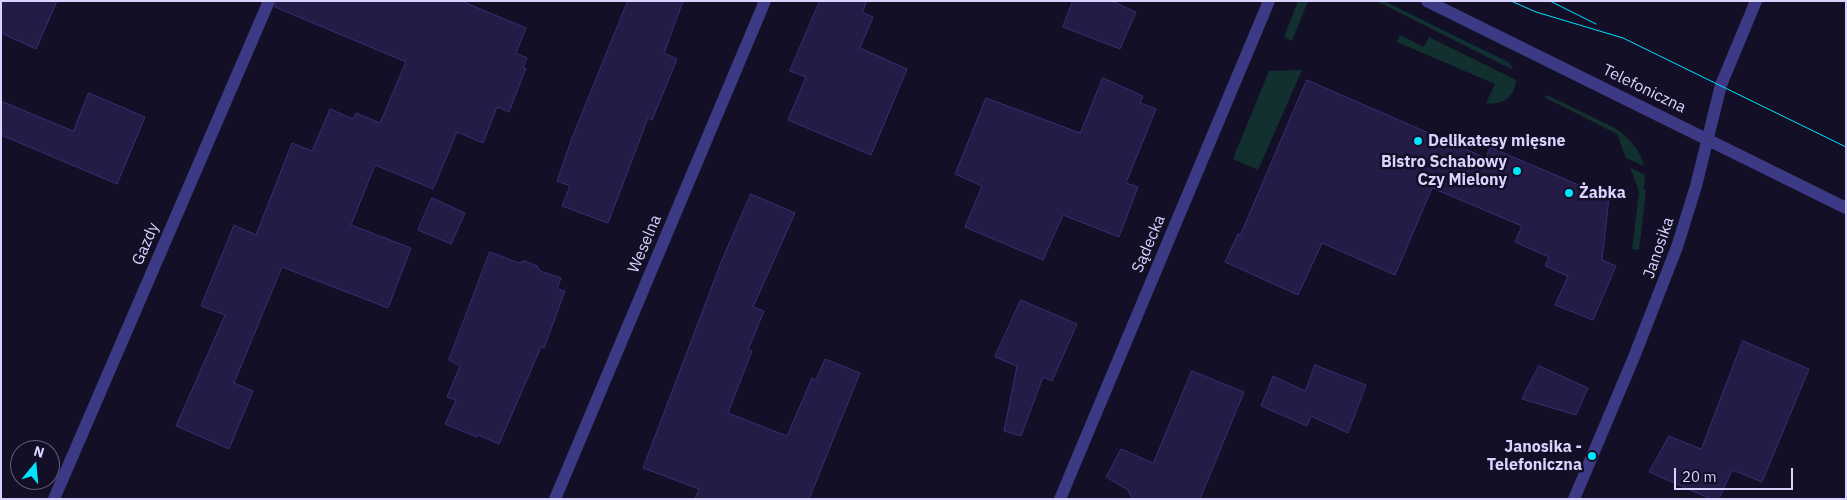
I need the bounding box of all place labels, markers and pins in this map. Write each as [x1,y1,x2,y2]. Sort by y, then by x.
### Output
place label: Delikatesy mięsne [1428,131,1566,151]
marker: Delikatesy mięsne [1412,135,1424,147]
place label: Bistro Schabowy Czy Mielony [1381,152,1507,190]
marker: Bistro Schabowy Czy Mielony [1511,165,1523,177]
place label: Żabka [1579,183,1626,203]
marker: Żabka [1563,187,1575,199]
place label: Janosika - Telefoniczna [1487,437,1582,475]
marker: Janosika - Telefoniczna [1586,450,1598,462]

